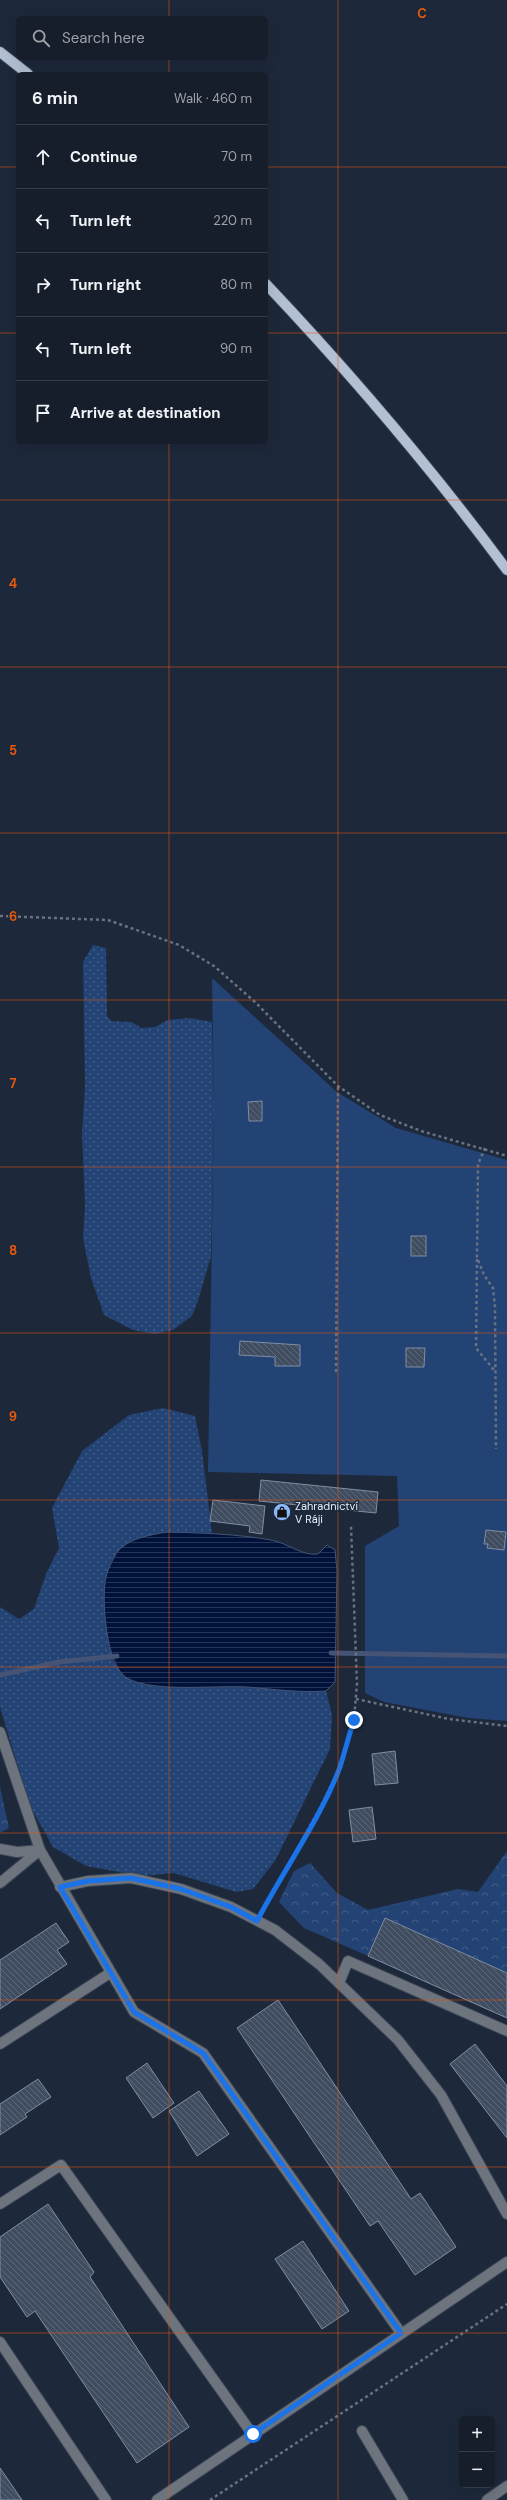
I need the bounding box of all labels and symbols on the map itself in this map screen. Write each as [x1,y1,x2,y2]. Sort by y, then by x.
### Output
text: C [417,5,427,22]
text: 4 [9,575,17,592]
text: 5 [9,742,17,759]
text: 6 [9,908,17,925]
text: 7 [10,1075,17,1092]
text: 8 [9,1242,17,1259]
text: 9 [9,1408,17,1425]
place label: Zahradnictví V Ráji [295,1499,358,1526]
shop icon: Zahradnictví V Ráji [272,1502,292,1522]
route end [345,1711,363,1729]
route start [244,2425,262,2443]

